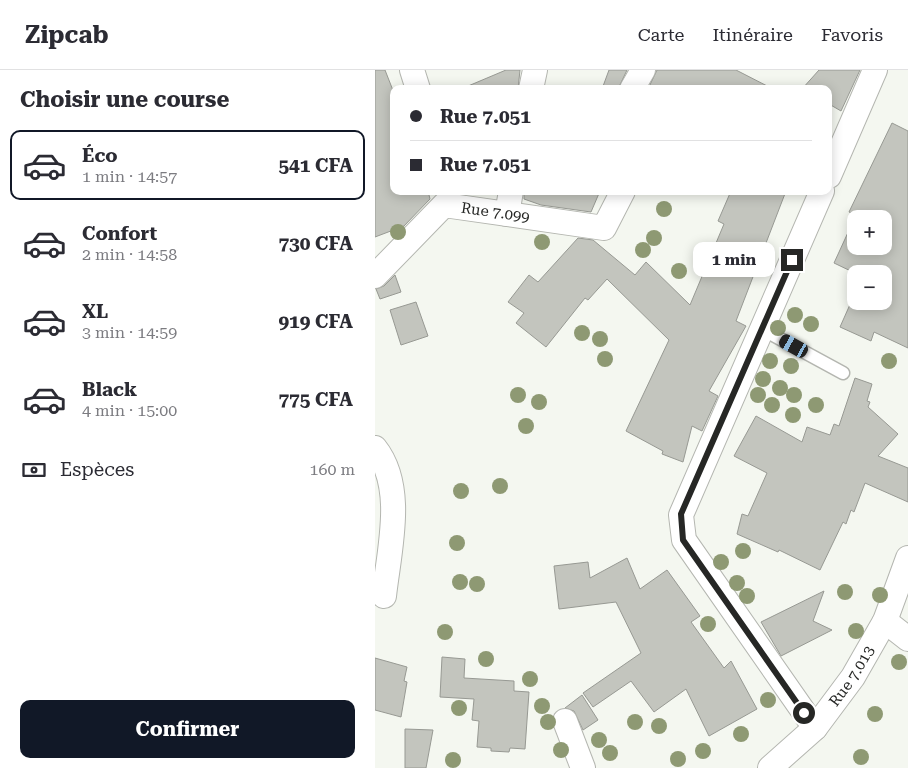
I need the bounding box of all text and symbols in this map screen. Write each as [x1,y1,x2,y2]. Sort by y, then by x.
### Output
text: Zipcab [25,21,109,49]
text: Carte [638,24,684,45]
text: Itinéraire [712,24,793,45]
text: Favoris [821,24,883,45]
text: Choisir une course [20,87,229,112]
text: Rue 7.051 [440,105,531,128]
icon: car [22,143,67,188]
text: Éco [82,144,118,167]
text: Rue 7.051 [440,153,531,176]
text: 541 CFA [278,154,353,177]
text: 1 min · 14:57 [82,167,177,186]
street label: Rue 7.099 [460,199,531,226]
map controls [847,210,892,310]
button: + [847,210,892,255]
icon: car [22,221,67,266]
text: Confort [82,222,157,245]
text: 730 CFA [278,232,353,255]
callout: 1 min [692,242,775,278]
text: 2 min · 14:58 [82,245,177,264]
route end [781,249,803,271]
text: 1 min [712,250,756,269]
button: − [847,265,892,310]
icon: car [22,299,67,344]
text: XL [82,300,108,323]
text: 919 CFA [278,310,353,333]
text: 3 min · 14:59 [82,323,177,342]
car [777,332,810,360]
icon: car [22,377,67,422]
text: Black [82,378,137,401]
text: 775 CFA [278,388,353,411]
text: 4 min · 15:00 [82,401,177,420]
icon: cash [20,456,48,484]
text: Espèces [60,458,134,481]
text: 160 m [309,460,355,479]
street label: Rue 7.013 [825,642,878,710]
button: Confirmer [20,700,355,758]
route start [793,702,815,724]

